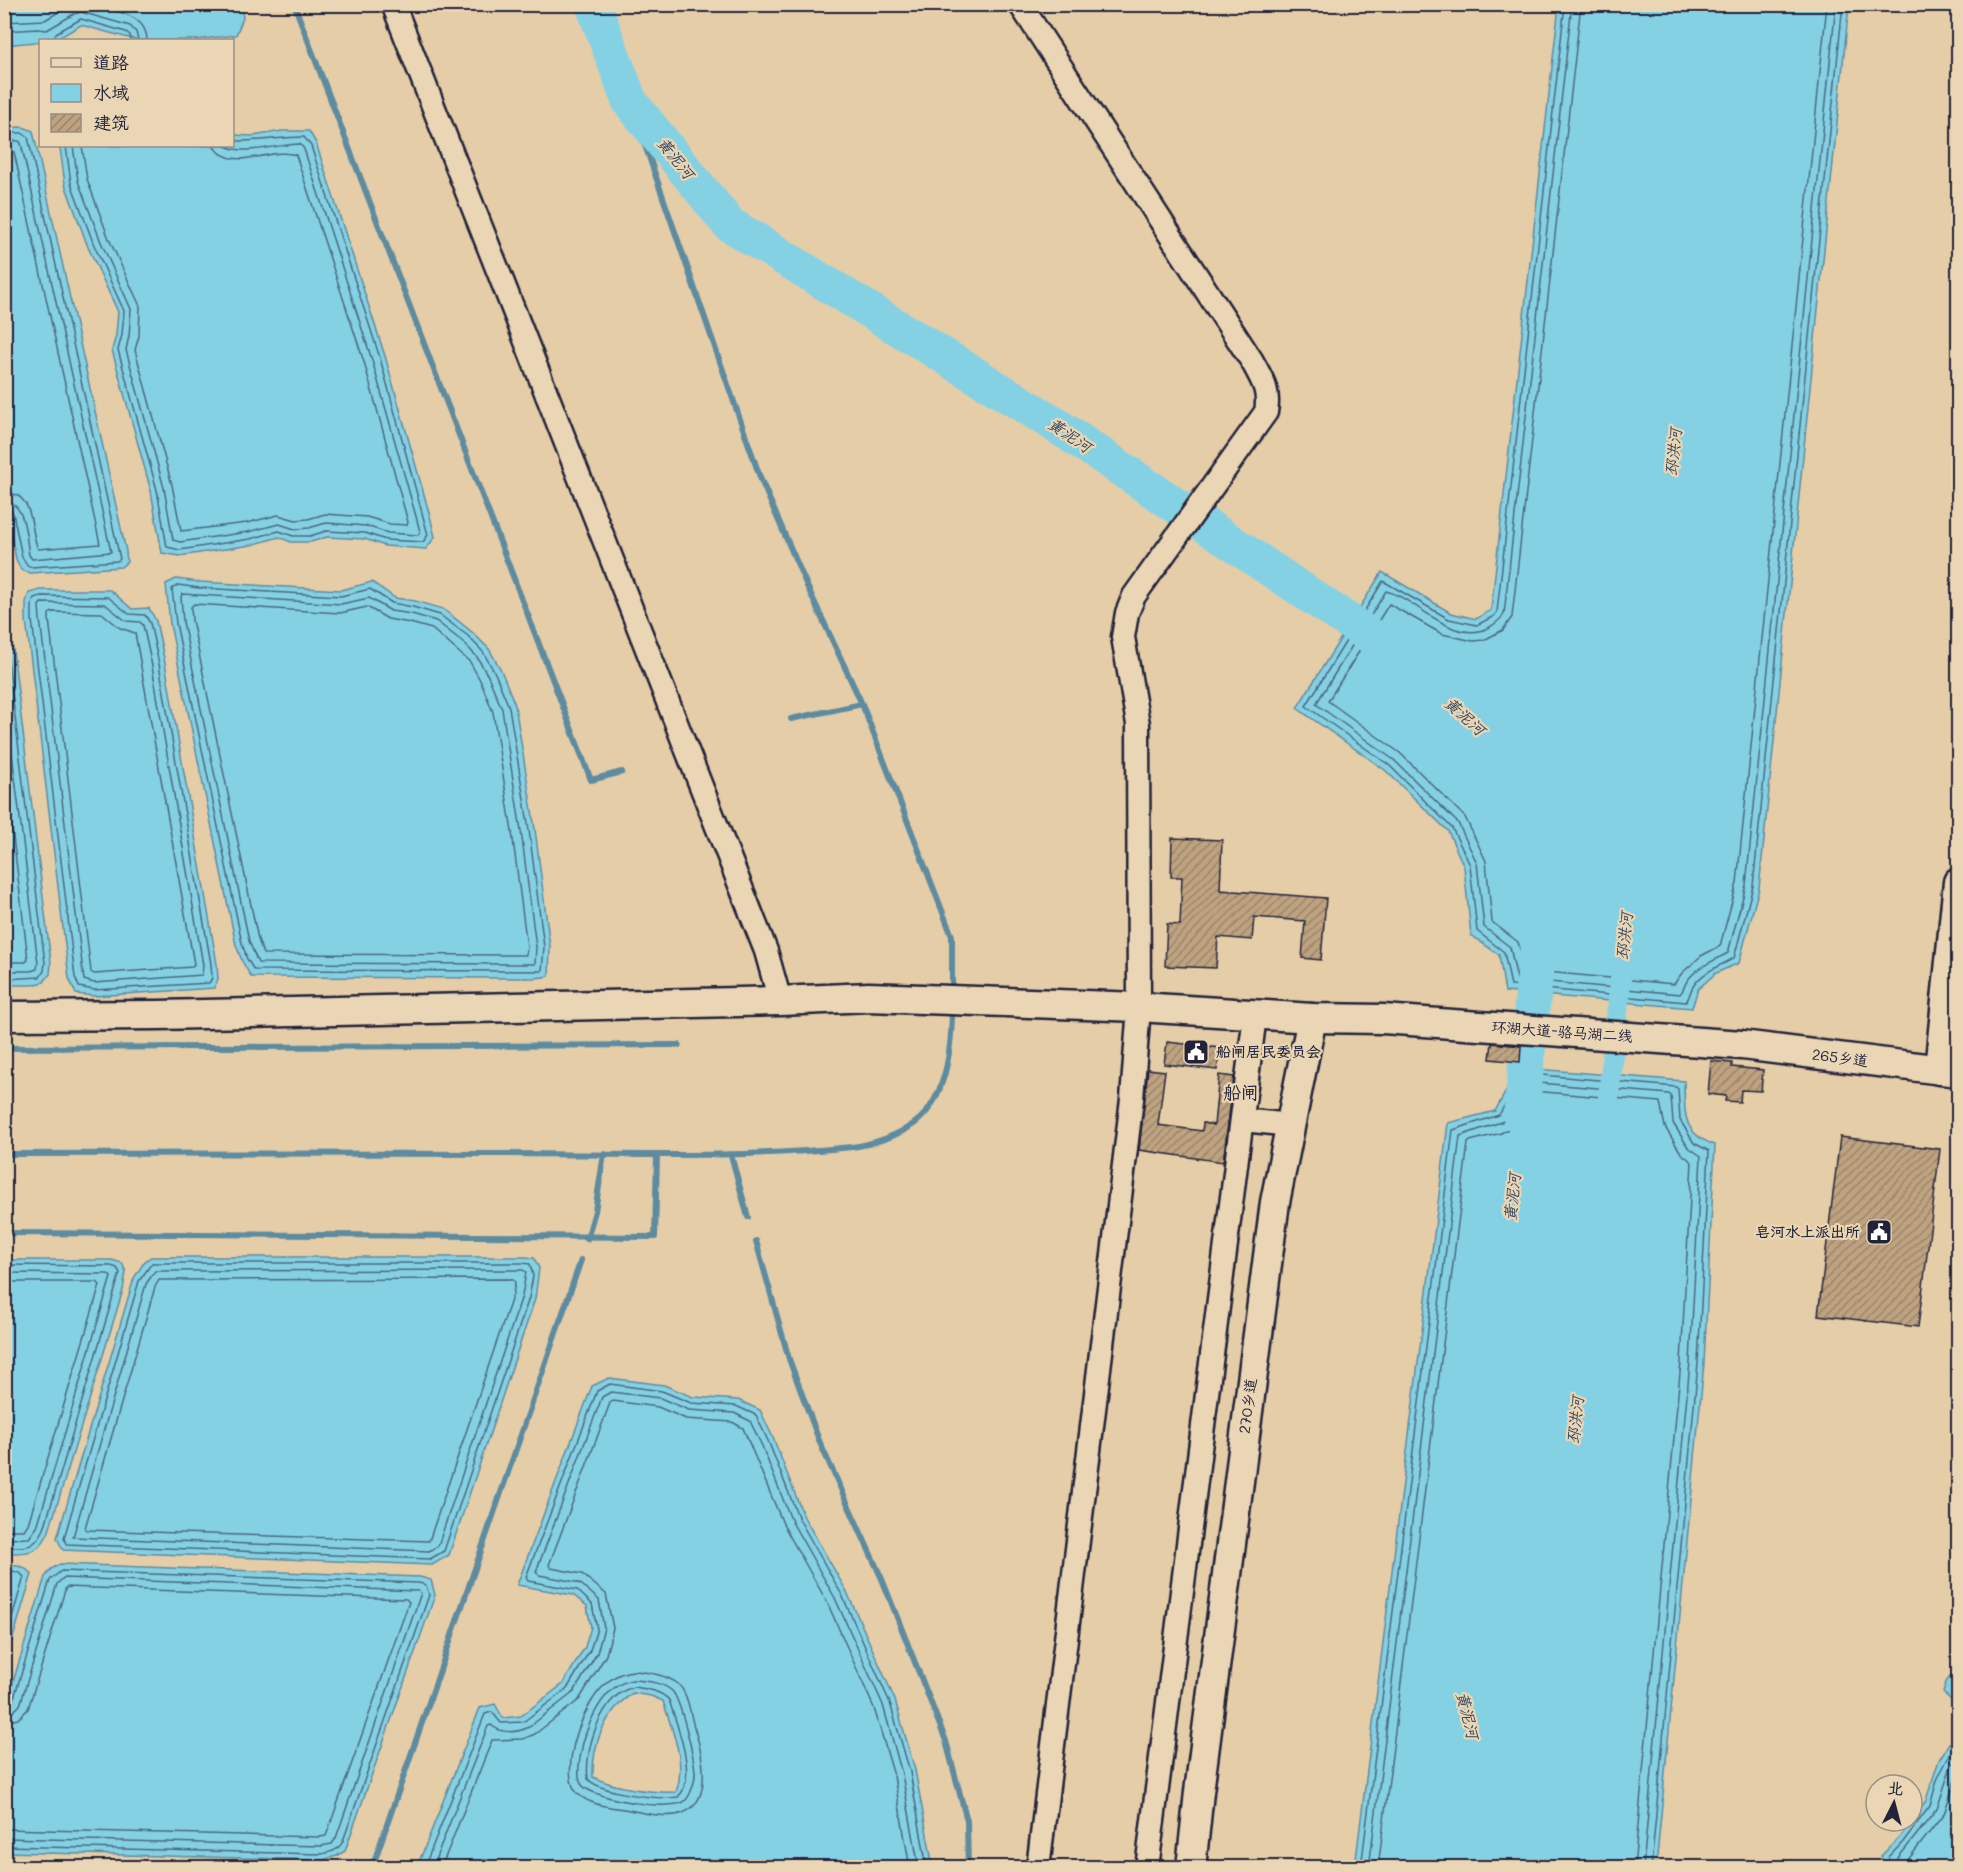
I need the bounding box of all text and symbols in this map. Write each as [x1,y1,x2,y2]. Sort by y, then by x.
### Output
legend [39,39,234,147]
text: 道路 [93,50,129,74]
text: 水域 [93,80,129,104]
text: 建筑 [93,110,129,134]
water label: 黄泥河 [653,132,702,185]
water label: 黄泥河 [1045,412,1099,458]
water label: 邳洪河 [1660,424,1686,477]
water label: 黄泥河 [1440,692,1492,741]
water label: 邳洪河 [1611,908,1637,961]
street label: 环湖大道-骆马湖二线 [1491,1016,1633,1046]
public building icon: 船闸居民委员会 [1181,1037,1211,1067]
place label: 船闸居民委员会 [1216,1041,1321,1061]
street label: 265乡道 [1811,1044,1869,1070]
district label: 船闸 [1223,1080,1259,1104]
water label: 黄泥河 [1499,1169,1525,1222]
public building icon: 皂河水上派出所 [1864,1217,1894,1247]
place label: 皂河水上派出所 [1755,1221,1860,1241]
street label: 270乡道 [1234,1377,1260,1435]
water label: 邳洪河 [1562,1392,1588,1445]
water label: 黄泥河 [1452,1689,1485,1744]
north arrow [1864,1773,1924,1833]
text: 北 [1887,1776,1905,1799]

